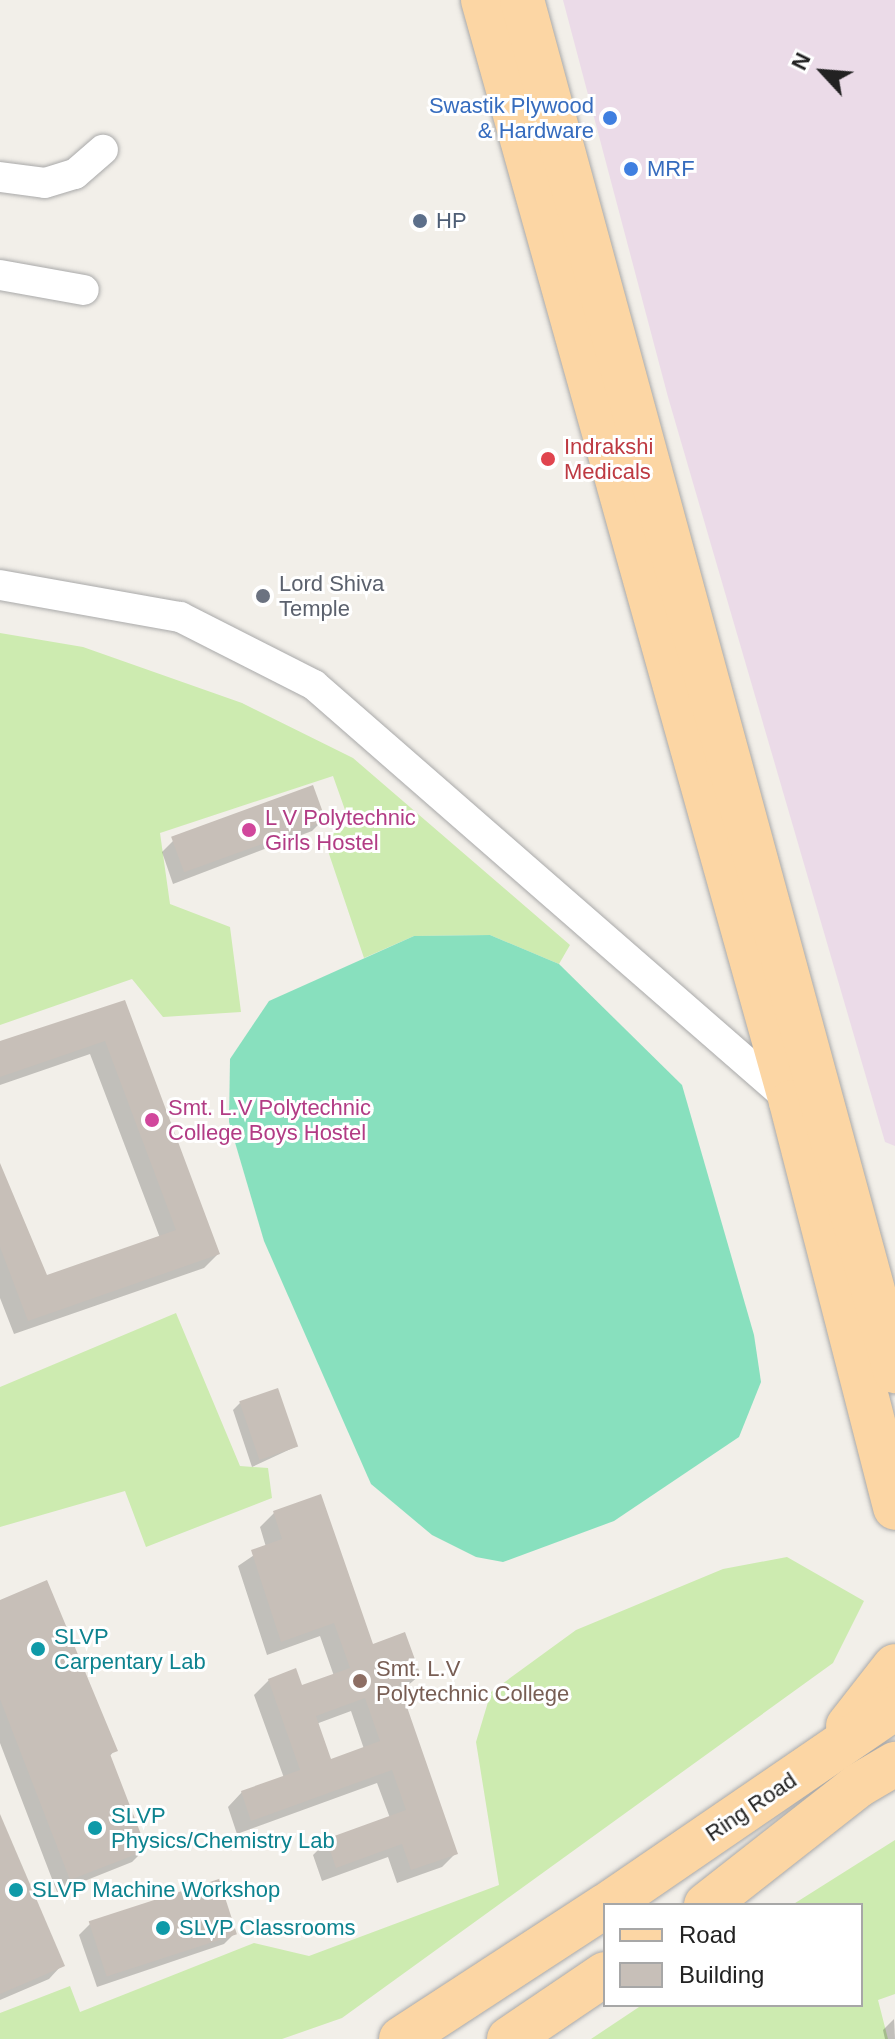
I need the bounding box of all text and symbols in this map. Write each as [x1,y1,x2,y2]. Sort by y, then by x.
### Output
north arrow [783,32,863,112]
text: N [786,49,816,74]
place label: Swastik Plywood & Hardware [429,92,594,144]
marker: Swastik Plywood & Hardware [601,109,619,127]
place label: MRF [647,156,695,182]
marker: MRF [622,160,640,178]
place label: HP [436,208,467,234]
marker: HP [411,212,429,230]
place label: Indrakshi Medicals [564,433,653,484]
marker: Indrakshi Medicals [539,450,557,468]
place label: Lord Shiva Temple [279,570,384,622]
marker: Lord Shiva Temple [254,587,272,605]
place label: L V Polytechnic Girls Hostel [265,804,417,856]
marker: L V Polytechnic Girls Hostel [240,821,258,839]
place label: Smt. L.V Polytechnic College Boys Hostel [168,1094,371,1146]
marker: Smt. L.V Polytechnic College Boys Hostel [143,1111,161,1129]
place label: SLVP Carpentary Lab [54,1623,206,1674]
marker: SLVP Carpentary Lab [29,1640,47,1658]
place label: Smt. L.V Polytechnic College [376,1655,569,1706]
marker: Smt. L.V Polytechnic College [351,1672,369,1690]
street label: Ring Road [701,1767,801,1847]
place label: SLVP Physics/Chemistry Lab [111,1802,335,1854]
marker: SLVP Physics/Chemistry Lab [86,1819,104,1837]
place label: SLVP Machine Workshop [32,1877,281,1903]
marker: SLVP Machine Workshop [7,1881,25,1899]
legend [603,1903,863,2007]
place label: SLVP Classrooms [179,1915,356,1941]
marker: SLVP Classrooms [154,1919,172,1937]
text: Road [679,1921,736,1948]
text: Building [679,1961,764,1988]

